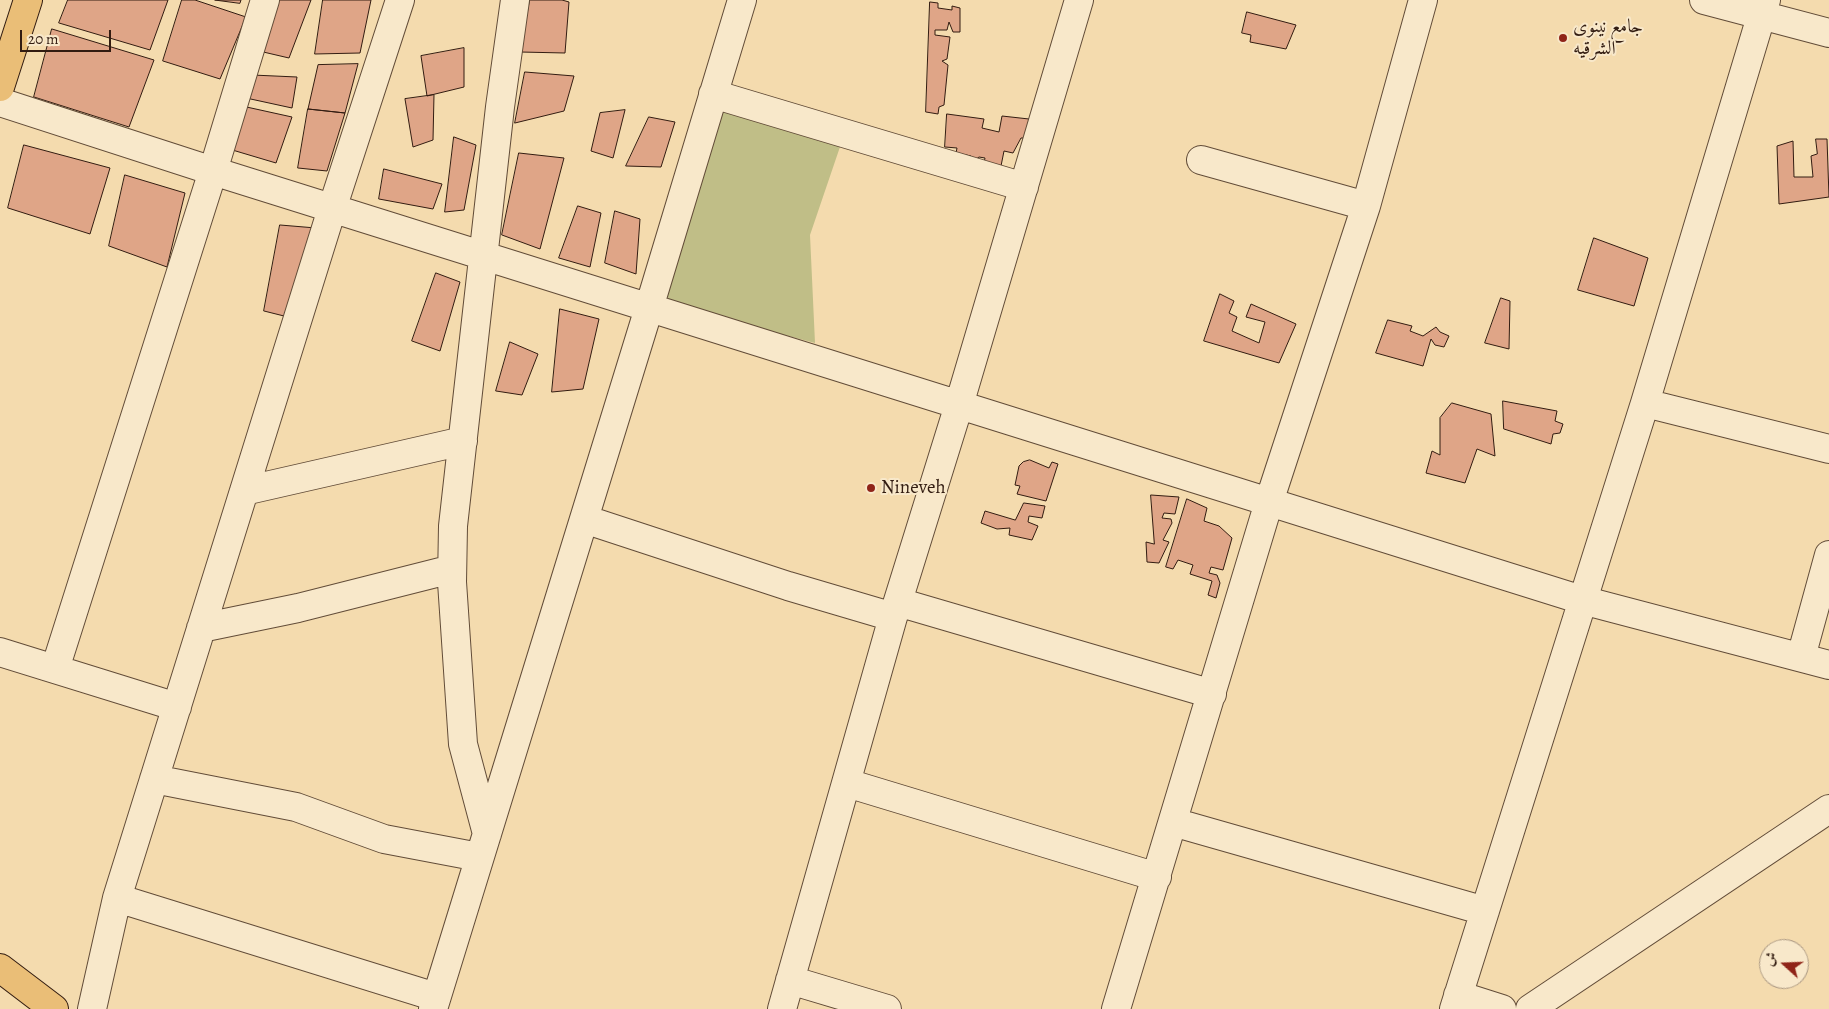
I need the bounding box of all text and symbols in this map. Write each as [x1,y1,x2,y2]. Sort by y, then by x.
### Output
place label: جامع نينوى الشرقيه [1573,16,1643,60]
scale bar [22,20,114,52]
text: 20 m [28,29,59,49]
marker: جامع نينوى الشرقيه [1557,32,1569,44]
place label: Nineveh [881,477,946,499]
marker: Nineveh [865,482,877,494]
north arrow [1759,939,1809,989]
text: ش [1759,949,1782,969]

